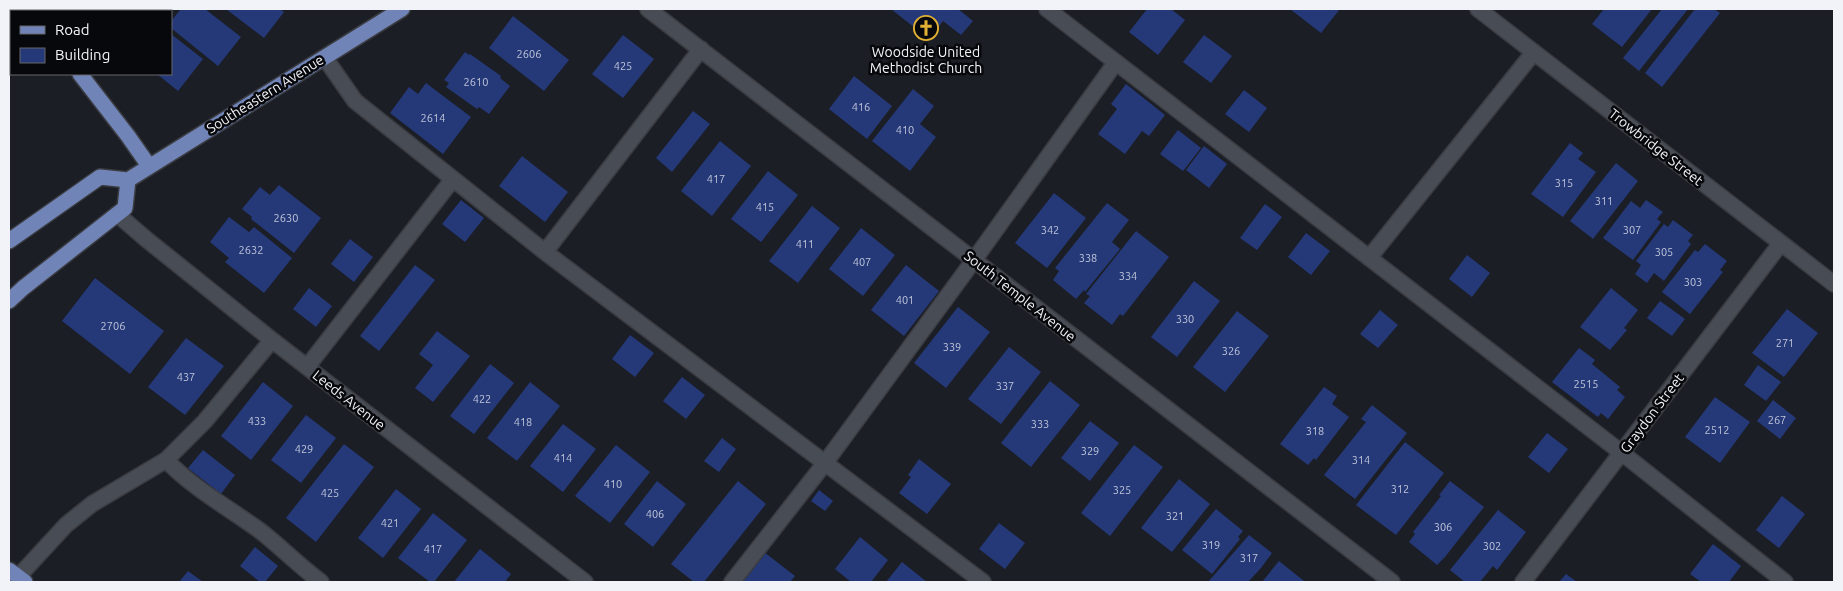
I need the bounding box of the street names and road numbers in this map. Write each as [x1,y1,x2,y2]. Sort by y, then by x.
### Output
street label: Southeastern Avenue [204,51,326,137]
street label: Trowbridge Street [1606,105,1707,189]
street label: South Temple Avenue [961,247,1079,345]
street label: Leeds Avenue [310,367,388,433]
street label: Graydon Street [1617,370,1687,456]

